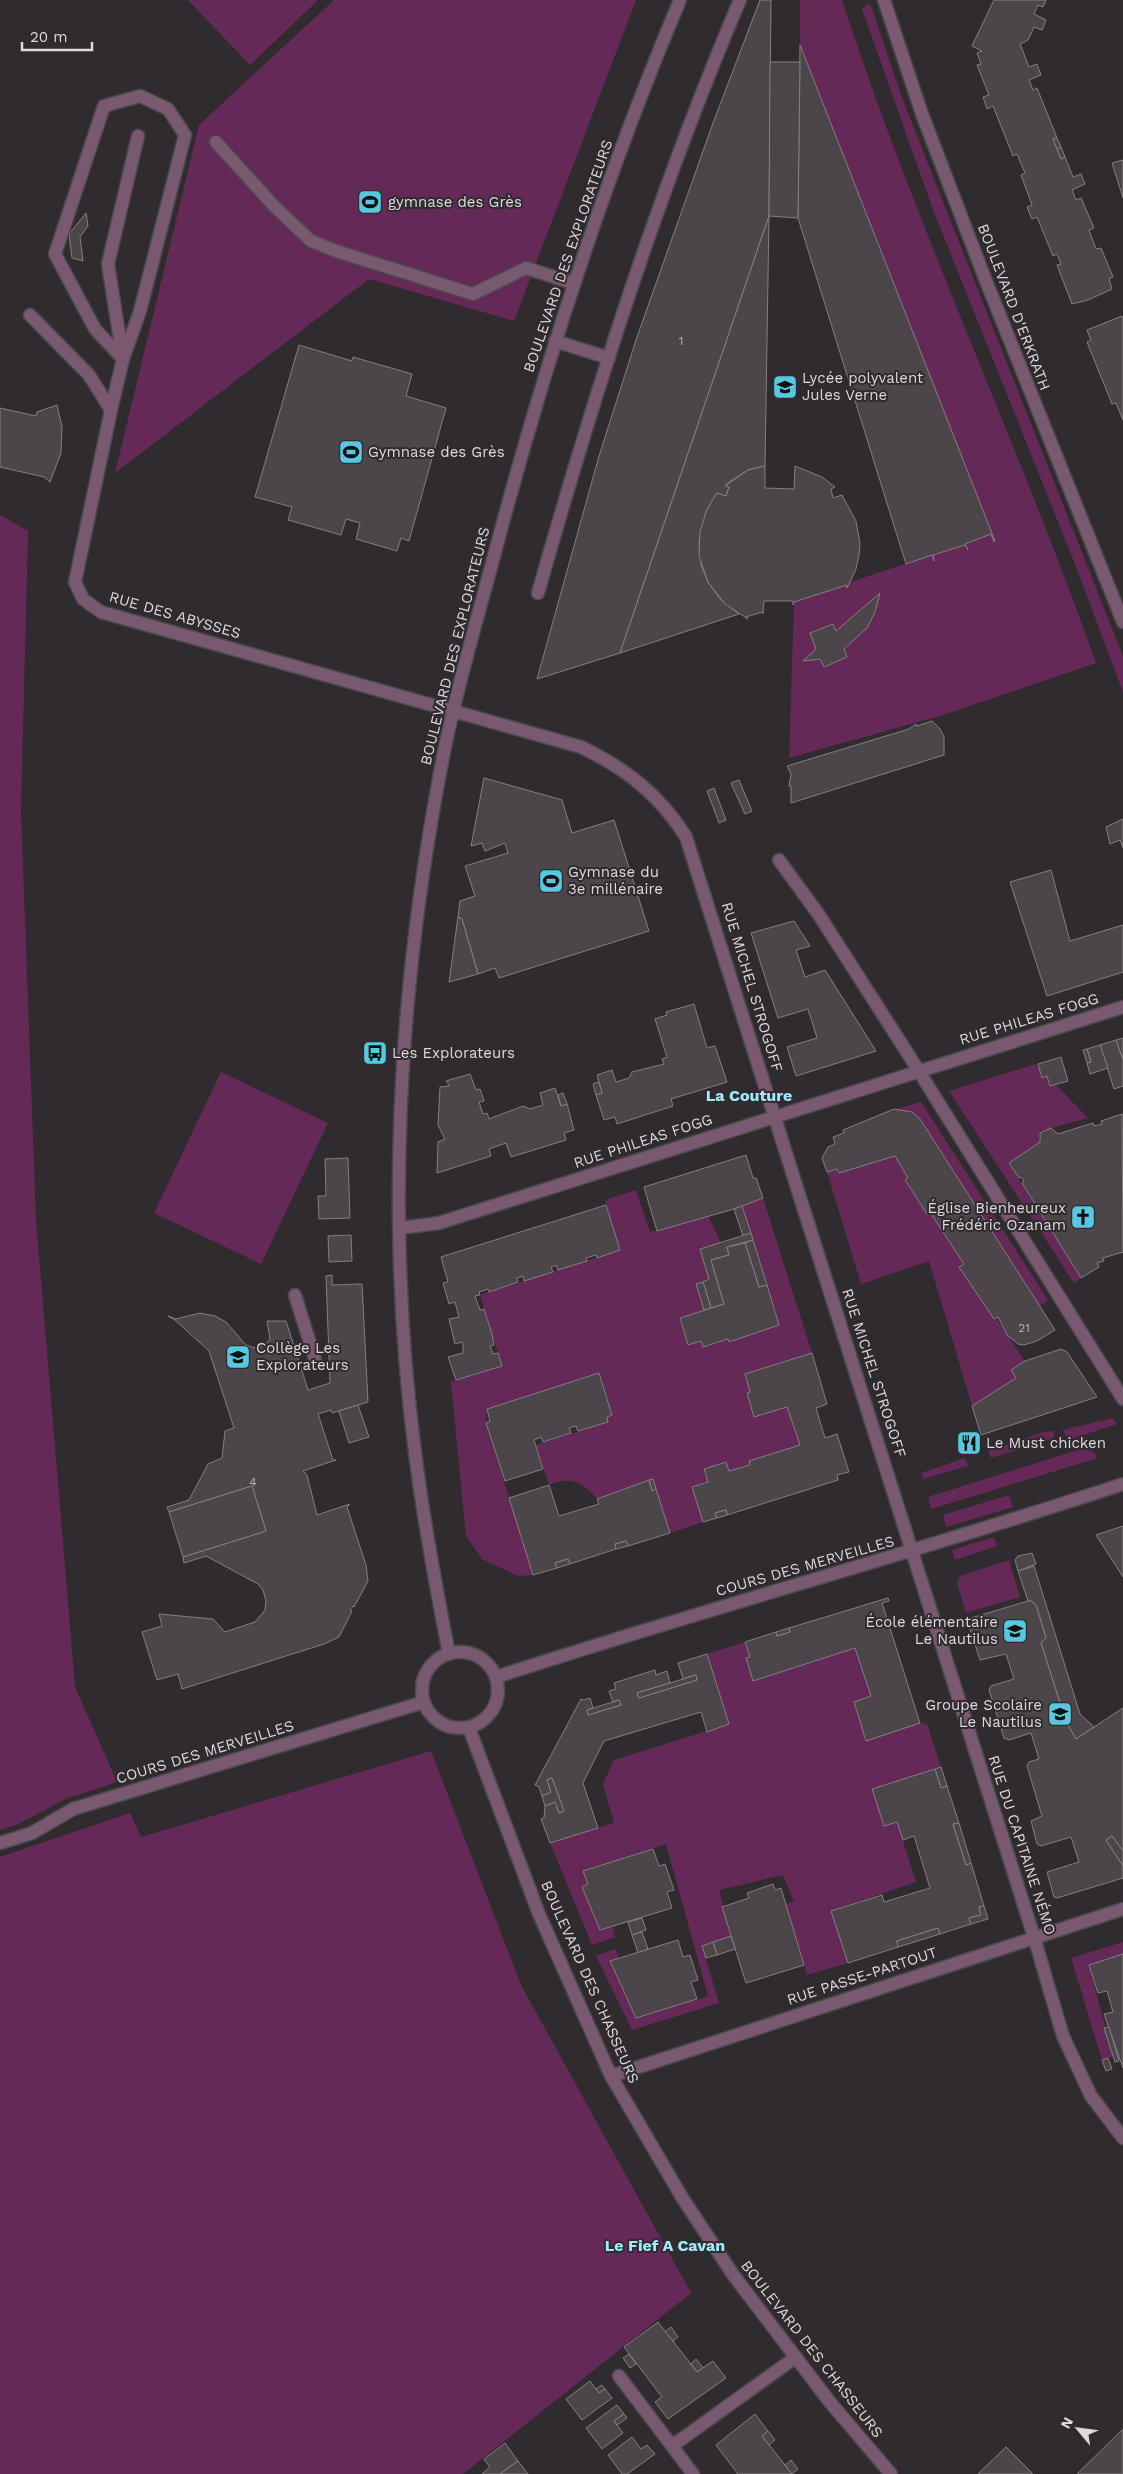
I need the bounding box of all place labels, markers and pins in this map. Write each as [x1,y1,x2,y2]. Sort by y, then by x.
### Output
sports icon: gymnase des Grès [357,189,383,215]
place label: gymnase des Grès [388,193,522,211]
place label: Lycée polyvalent Jules Verne [802,369,924,404]
school or university icon: Lycée polyvalent Jules Verne [772,374,798,400]
sports icon: Gymnase des Grès [338,439,364,465]
place label: Gymnase des Grès [368,443,505,461]
place label: Gymnase du 3e millénaire [568,863,663,898]
sports icon: Gymnase du 3e millénaire [538,868,564,894]
bus stop icon: Les Explorateurs [362,1040,388,1066]
place label: Les Explorateurs [392,1044,515,1062]
place label: Église Bienheureux Frédéric Ozanam [927,1199,1066,1234]
church icon: Église Bienheureux Frédéric Ozanam [1070,1204,1096,1230]
place label: Collège Les Explorateurs [256,1339,349,1374]
school or university icon: Collège Les Explorateurs [225,1344,251,1370]
restaurant icon: Le Must chicken [956,1430,982,1456]
place label: Le Must chicken [986,1434,1106,1452]
place label: École élémentaire Le Nautilus [866,1613,998,1648]
school or university icon: École élémentaire Le Nautilus [1002,1618,1028,1644]
place label: Groupe Scolaire Le Nautilus [925,1696,1042,1731]
school or university icon: Groupe Scolaire Le Nautilus [1047,1701,1073,1727]

